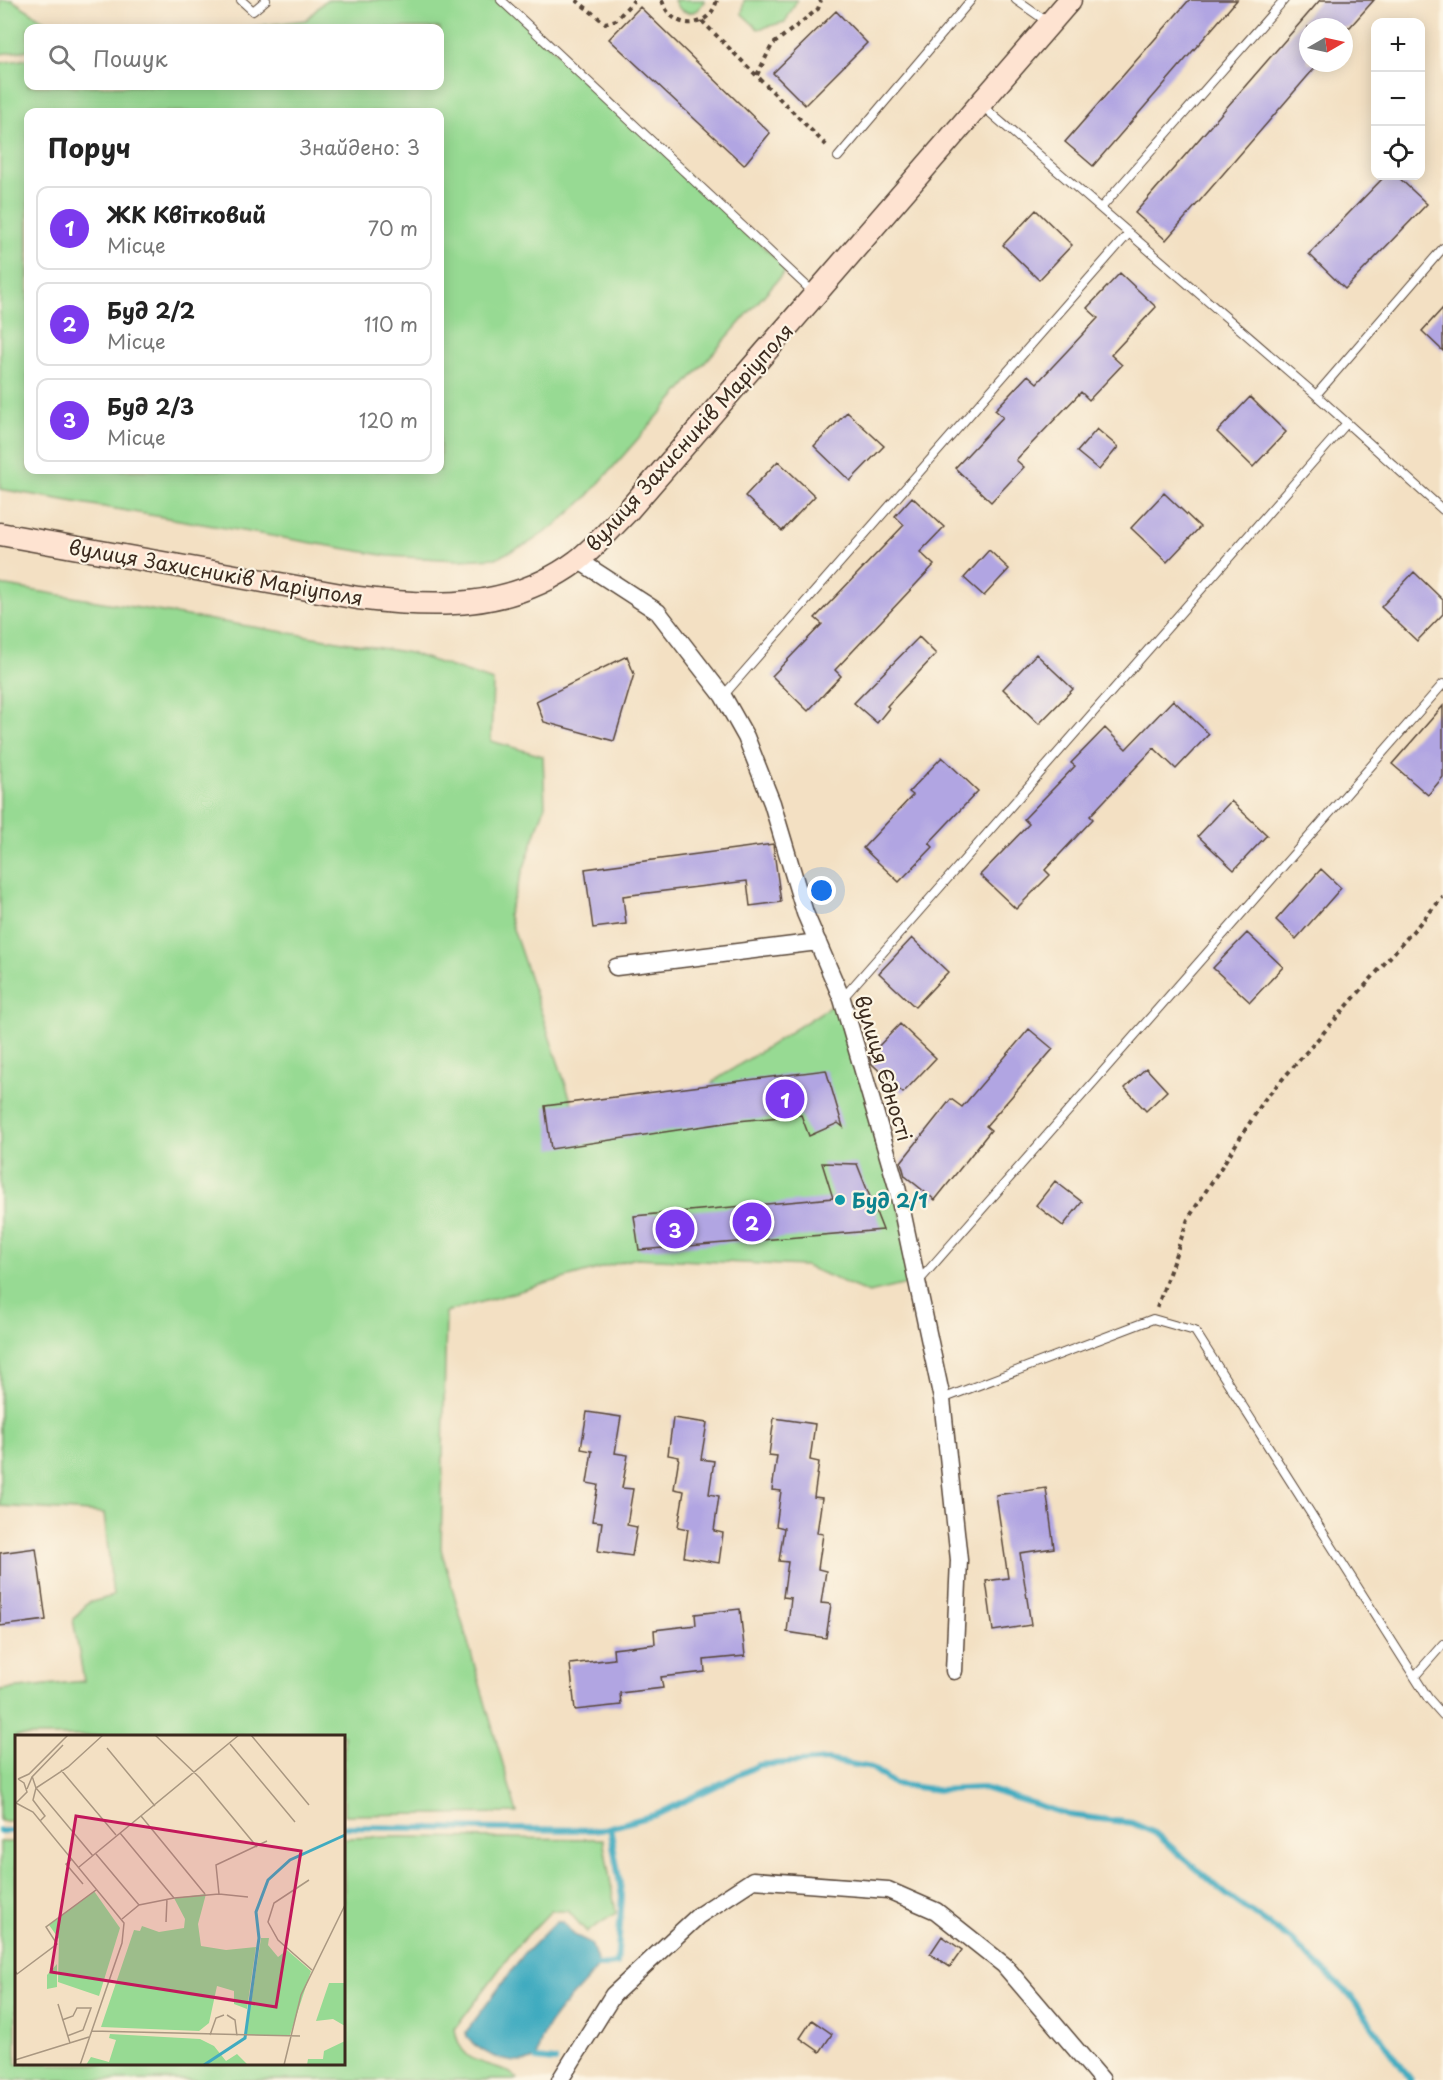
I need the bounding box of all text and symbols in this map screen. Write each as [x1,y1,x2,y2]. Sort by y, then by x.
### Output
north arrow [1299,18,1353,72]
map controls [1371,18,1425,180]
button: + [1371,18,1425,72]
search box [24,24,444,90]
icon: search [45,41,78,74]
text: Пошук [93,41,168,74]
button: − [1371,72,1425,126]
button: locate [1371,126,1425,180]
text: Поруч [48,128,131,167]
text: Знайдено: 3 [300,132,420,162]
text: ЖК Квітковий [107,197,266,230]
text: 1 [65,213,74,243]
text: 70 m [368,213,418,243]
text: Місце [107,230,166,260]
text: Буд 2/2 [107,293,195,326]
text: 2 [62,309,77,339]
text: 110 m [364,309,418,339]
street label: вулиця Захисників Маріуполя [578,316,800,558]
text: Місце [107,326,166,356]
text: Буд 2/3 [107,389,194,422]
text: 3 [63,405,76,435]
text: 120 m [359,405,418,435]
text: Місце [107,422,166,452]
street label: вулиця Захисників Маріуполя [67,531,365,613]
your location [807,876,836,905]
street label: вулиця Єдності [848,991,920,1145]
pin: 1 [766,1076,804,1122]
place label: Буд 2/1 [852,1185,928,1215]
marker: Буд 2/1 [833,1193,847,1207]
pin: 2 [732,1200,771,1244]
pin: 3 [656,1206,694,1252]
inset map [15,1735,345,2065]

